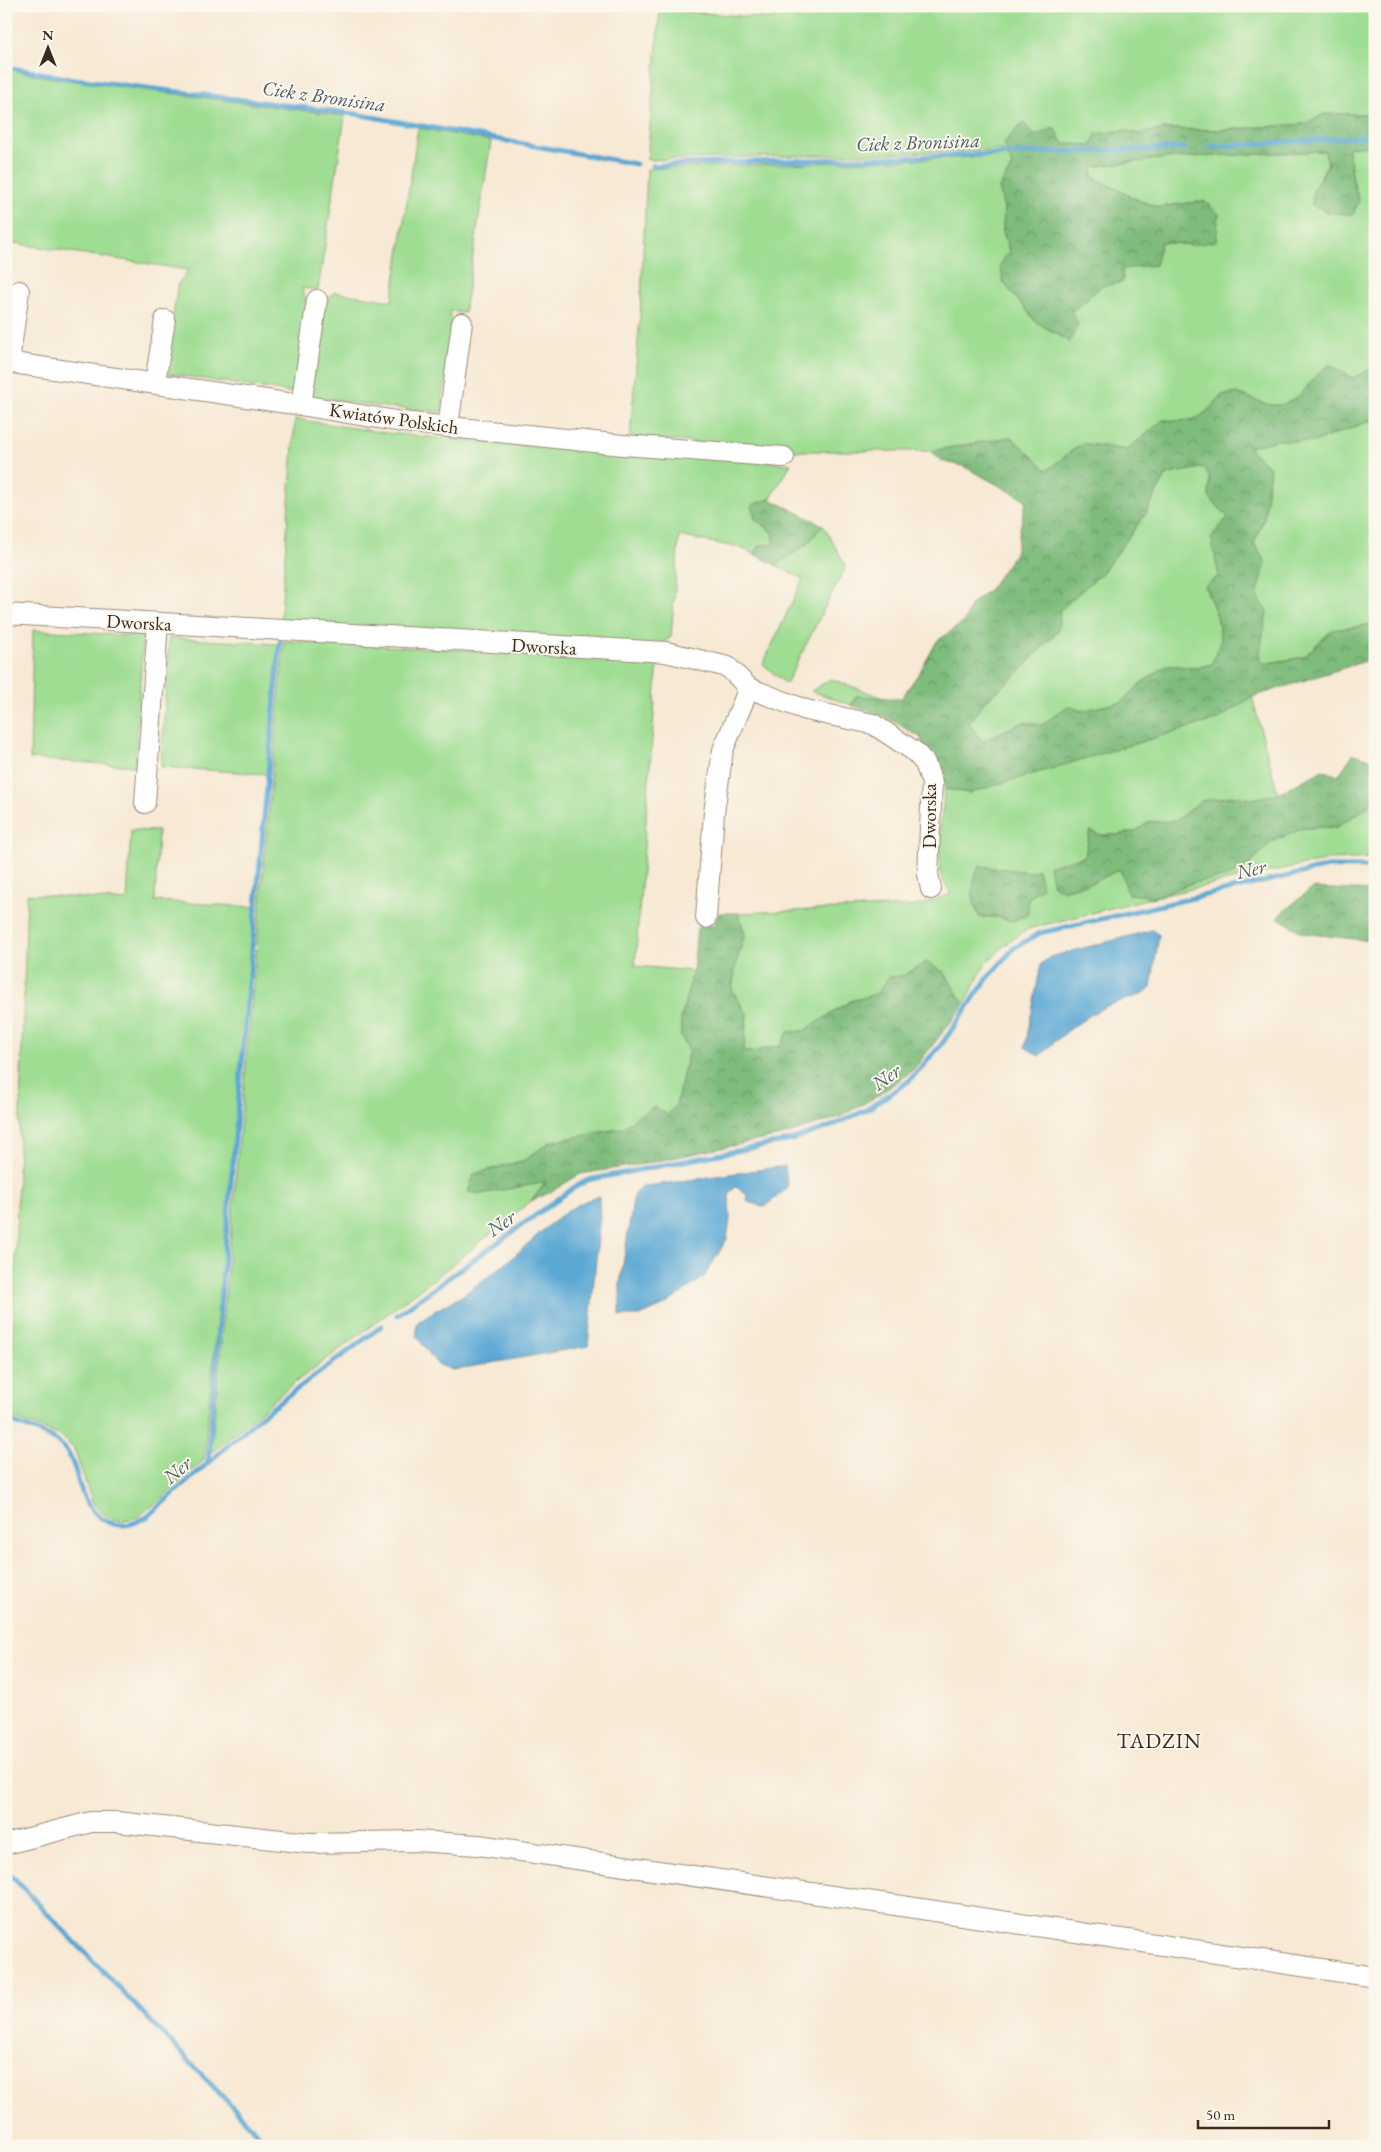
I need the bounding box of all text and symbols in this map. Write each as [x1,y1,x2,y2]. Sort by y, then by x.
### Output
north arrow [22,22,72,72]
text: N [42,26,54,44]
water label: Ciek z Bronisina [261,74,387,118]
water label: Ciek z Bronisina [855,127,981,157]
street label: Kwiatów Polskich [328,397,461,440]
street label: Dworska [106,608,173,637]
street label: Dworska [511,632,578,661]
street label: Dworska [917,783,942,849]
water label: Ner [1233,853,1270,885]
water label: Ner [865,1057,907,1097]
water label: Ner [481,1203,522,1243]
water label: Ner [156,1449,198,1490]
district label: TADZIN [1116,1727,1202,1754]
scale bar [1198,2097,1330,2129]
text: 50 m [1206,2105,1235,2124]

